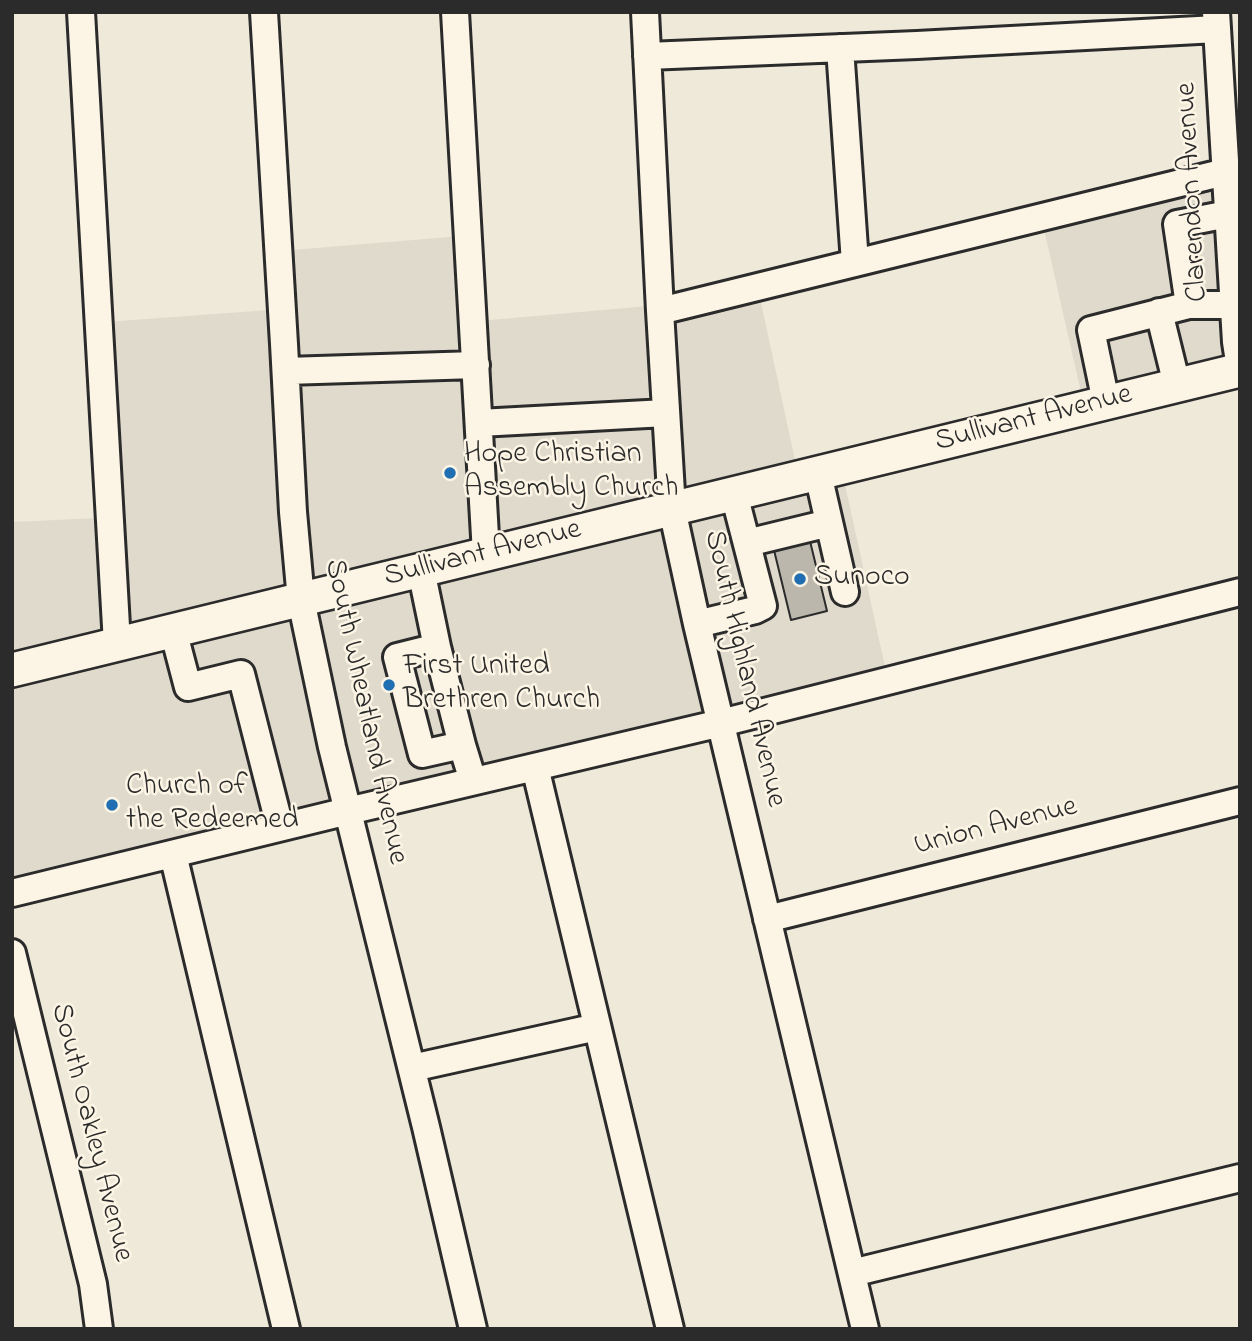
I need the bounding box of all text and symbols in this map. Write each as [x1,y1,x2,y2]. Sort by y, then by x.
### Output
street label: Clarendon Avenue [1170,81,1218,303]
street label: Sullivant Avenue [932,378,1136,462]
place label: Hope Christian Assembly Church [464,438,679,508]
marker: Hope Christian Assembly Church [442,465,458,481]
street label: Sullivant Avenue [381,513,585,597]
street label: South Highland Avenue [694,527,792,811]
street label: South Wheatland Avenue [314,556,414,868]
place label: Sunoco [814,561,910,597]
marker: Sunoco [792,571,808,587]
place label: First United Brethren Church [403,650,600,720]
marker: First United Brethren Church [381,677,397,693]
place label: Church of the Redeemed [126,770,299,840]
street label: Union Avenue [911,790,1081,866]
marker: Church of the Redeemed [104,797,120,813]
street label: South Oakley Avenue [40,1000,140,1266]

